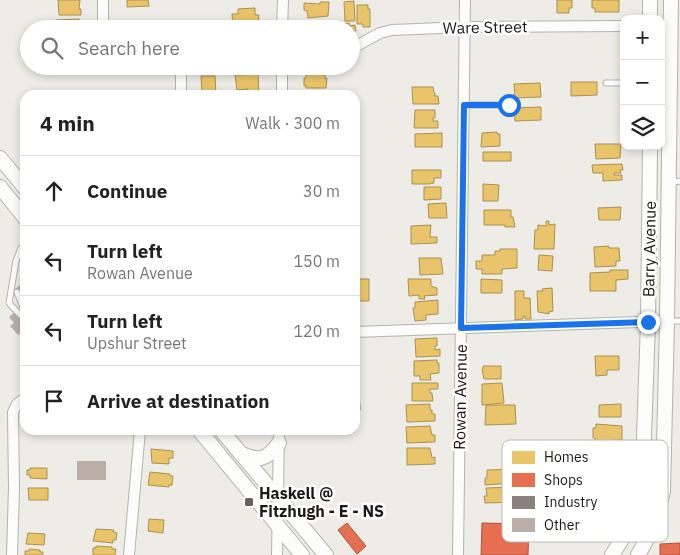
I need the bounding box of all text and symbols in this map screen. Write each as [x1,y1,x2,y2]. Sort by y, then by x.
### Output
map controls [620,15,665,150]
button: + [620,15,665,60]
street label: Ware Street [442,16,528,38]
search box [20,20,360,75]
icon: search [38,34,66,62]
text: Search here [78,36,180,60]
button: − [620,60,665,105]
route start [498,94,521,117]
button: layers [620,105,665,150]
text: 4 min [40,109,95,137]
text: Walk · 300 m [245,113,340,133]
icon: ahead [40,177,68,205]
text: Continue [87,179,167,203]
text: 30 m [303,181,340,201]
street label: Barry Avenue [638,201,660,297]
text: Turn left [87,239,163,263]
icon: left [40,247,68,275]
text: 150 m [293,251,340,271]
text: Rowan Avenue [87,263,193,283]
text: Turn left [87,309,163,333]
route end [637,311,660,334]
icon: left [40,317,68,345]
text: 120 m [293,321,340,341]
text: Upshur Street [87,333,187,353]
street label: Rowan Avenue [449,344,471,450]
icon: arrive [40,387,68,415]
text: Arrive at destination [87,389,270,413]
legend [502,440,668,542]
text: Homes [544,448,589,466]
text: Shops [544,471,583,489]
place label: Haskell @ Fitzhugh - E - NS [259,483,384,521]
text: Industry [544,493,598,511]
marker: Haskell @ Fitzhugh - E - NS [243,496,255,508]
text: Other [544,516,580,534]

